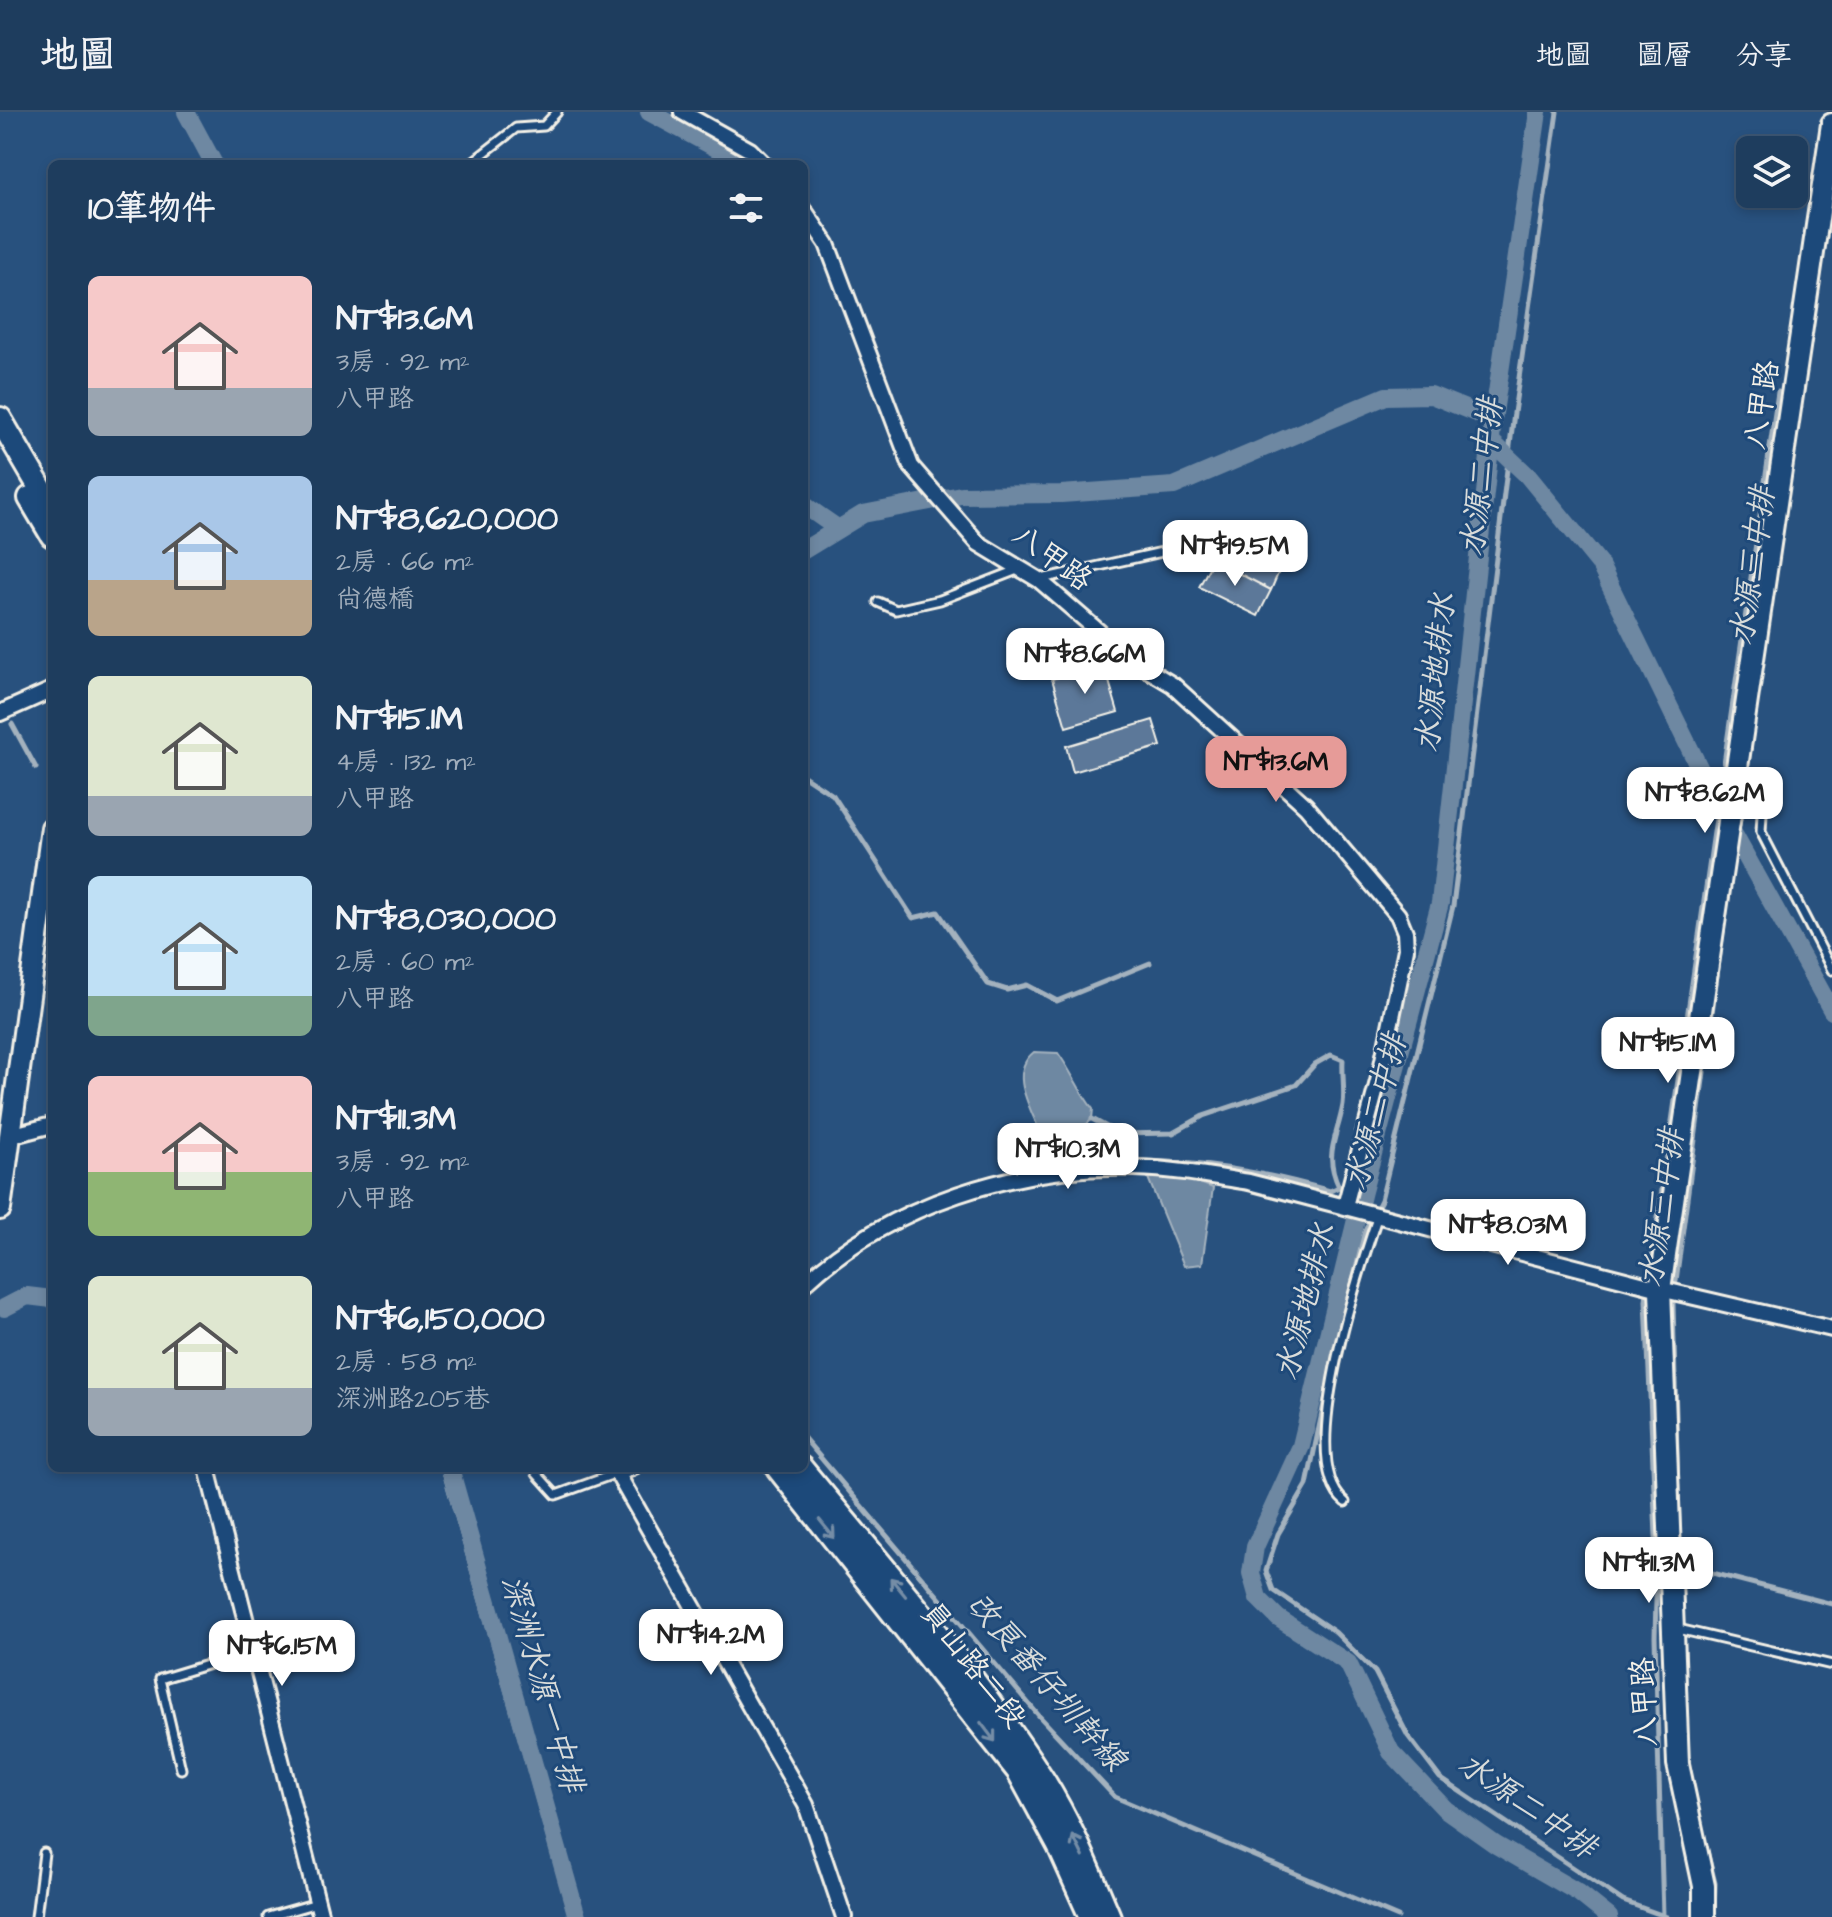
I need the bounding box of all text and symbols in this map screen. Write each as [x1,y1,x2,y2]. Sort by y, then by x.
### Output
text: 地圖 [40,30,116,82]
text: 地圖 [1536,36,1592,75]
text: 圖層 [1636,36,1692,75]
text: 分享 [1736,36,1792,75]
map controls [1736,136,1808,208]
button: layers [1736,136,1808,208]
text: 10筆物件 [88,185,216,233]
icon: filters [724,186,768,230]
text: NT$13.6M [336,295,473,343]
icon: home [152,308,248,404]
text: 3房 · 92 m² [336,344,470,380]
street label: 八甲路 [1734,357,1790,453]
text: 八甲路 [336,381,414,417]
water label: 水源二中排 [1450,392,1514,559]
water label: 水源三中排 [1720,481,1787,648]
text: NT$8,620,000 [336,495,558,543]
icon: home [152,508,248,604]
street label: 八甲路 [1003,515,1101,601]
pin: NT$19.5M [1152,520,1318,588]
text: NT$19.5M [1181,528,1289,564]
text: 2房 · 66 m² [336,544,474,580]
text: 尚德橋 [336,581,414,617]
water label: 水源地排水 [1405,590,1467,755]
pin: NT$8.66M [1002,628,1168,696]
text: NT$8.66M [1024,636,1146,672]
text: NT$15.1M [336,695,463,743]
icon: home [152,708,248,804]
pin: NT$13.6M [1193,736,1359,804]
text: 4房 · 132 m² [336,744,476,780]
text: NT$13.6M [1224,744,1329,780]
pin: NT$8.62M [1622,767,1788,835]
text: NT$8.62M [1645,775,1765,811]
text: 八甲路 [336,781,414,817]
text: NT$8,030,000 [336,895,556,943]
icon: home [152,908,248,1004]
text: 2房 · 60 m² [336,944,474,980]
text: 八甲路 [336,981,414,1017]
pin: NT$15.1M [1585,1017,1751,1085]
text: NT$15.1M [1619,1025,1717,1061]
water label: 水源二中排 [1334,1026,1419,1195]
text: NT$11.3M [336,1095,456,1143]
icon: home [152,1108,248,1204]
pin: NT$10.3M [985,1123,1151,1191]
water label: 水源三中排 [1629,1123,1696,1290]
text: NT$10.3M [1015,1131,1121,1167]
text: 3房 · 92 m² [336,1144,470,1180]
text: 八甲路 [336,1181,414,1217]
pin: NT$8.03M [1425,1199,1591,1267]
text: NT$8.03M [1449,1207,1567,1243]
water label: 水源地排水 [1265,1218,1347,1385]
text: NT$6,150,000 [336,1295,545,1343]
icon: home [152,1308,248,1404]
text: 2房 · 58 m² [336,1344,477,1380]
text: 深洲路205巷 [336,1381,490,1417]
one-way arrow [818,1518,835,1539]
pin: NT$11.3M [1566,1537,1732,1605]
text: NT$11.3M [1603,1545,1695,1581]
water label: 深洲水源一中排 [489,1570,595,1801]
one-way arrow [889,1577,907,1598]
water label: 改良番仔圳幹線 [956,1583,1138,1783]
street label: 員山路二段 [910,1593,1036,1737]
pin: NT$14.2M [628,1609,794,1677]
text: NT$14.2M [657,1617,765,1653]
pin: NT$6.15M [199,1620,365,1688]
text: NT$6.15M [227,1628,337,1664]
street label: 八甲路 [1622,1656,1668,1748]
one-way arrow [980,1721,997,1743]
water label: 水源二中排 [1449,1742,1608,1872]
one-way arrow [1070,1834,1085,1858]

